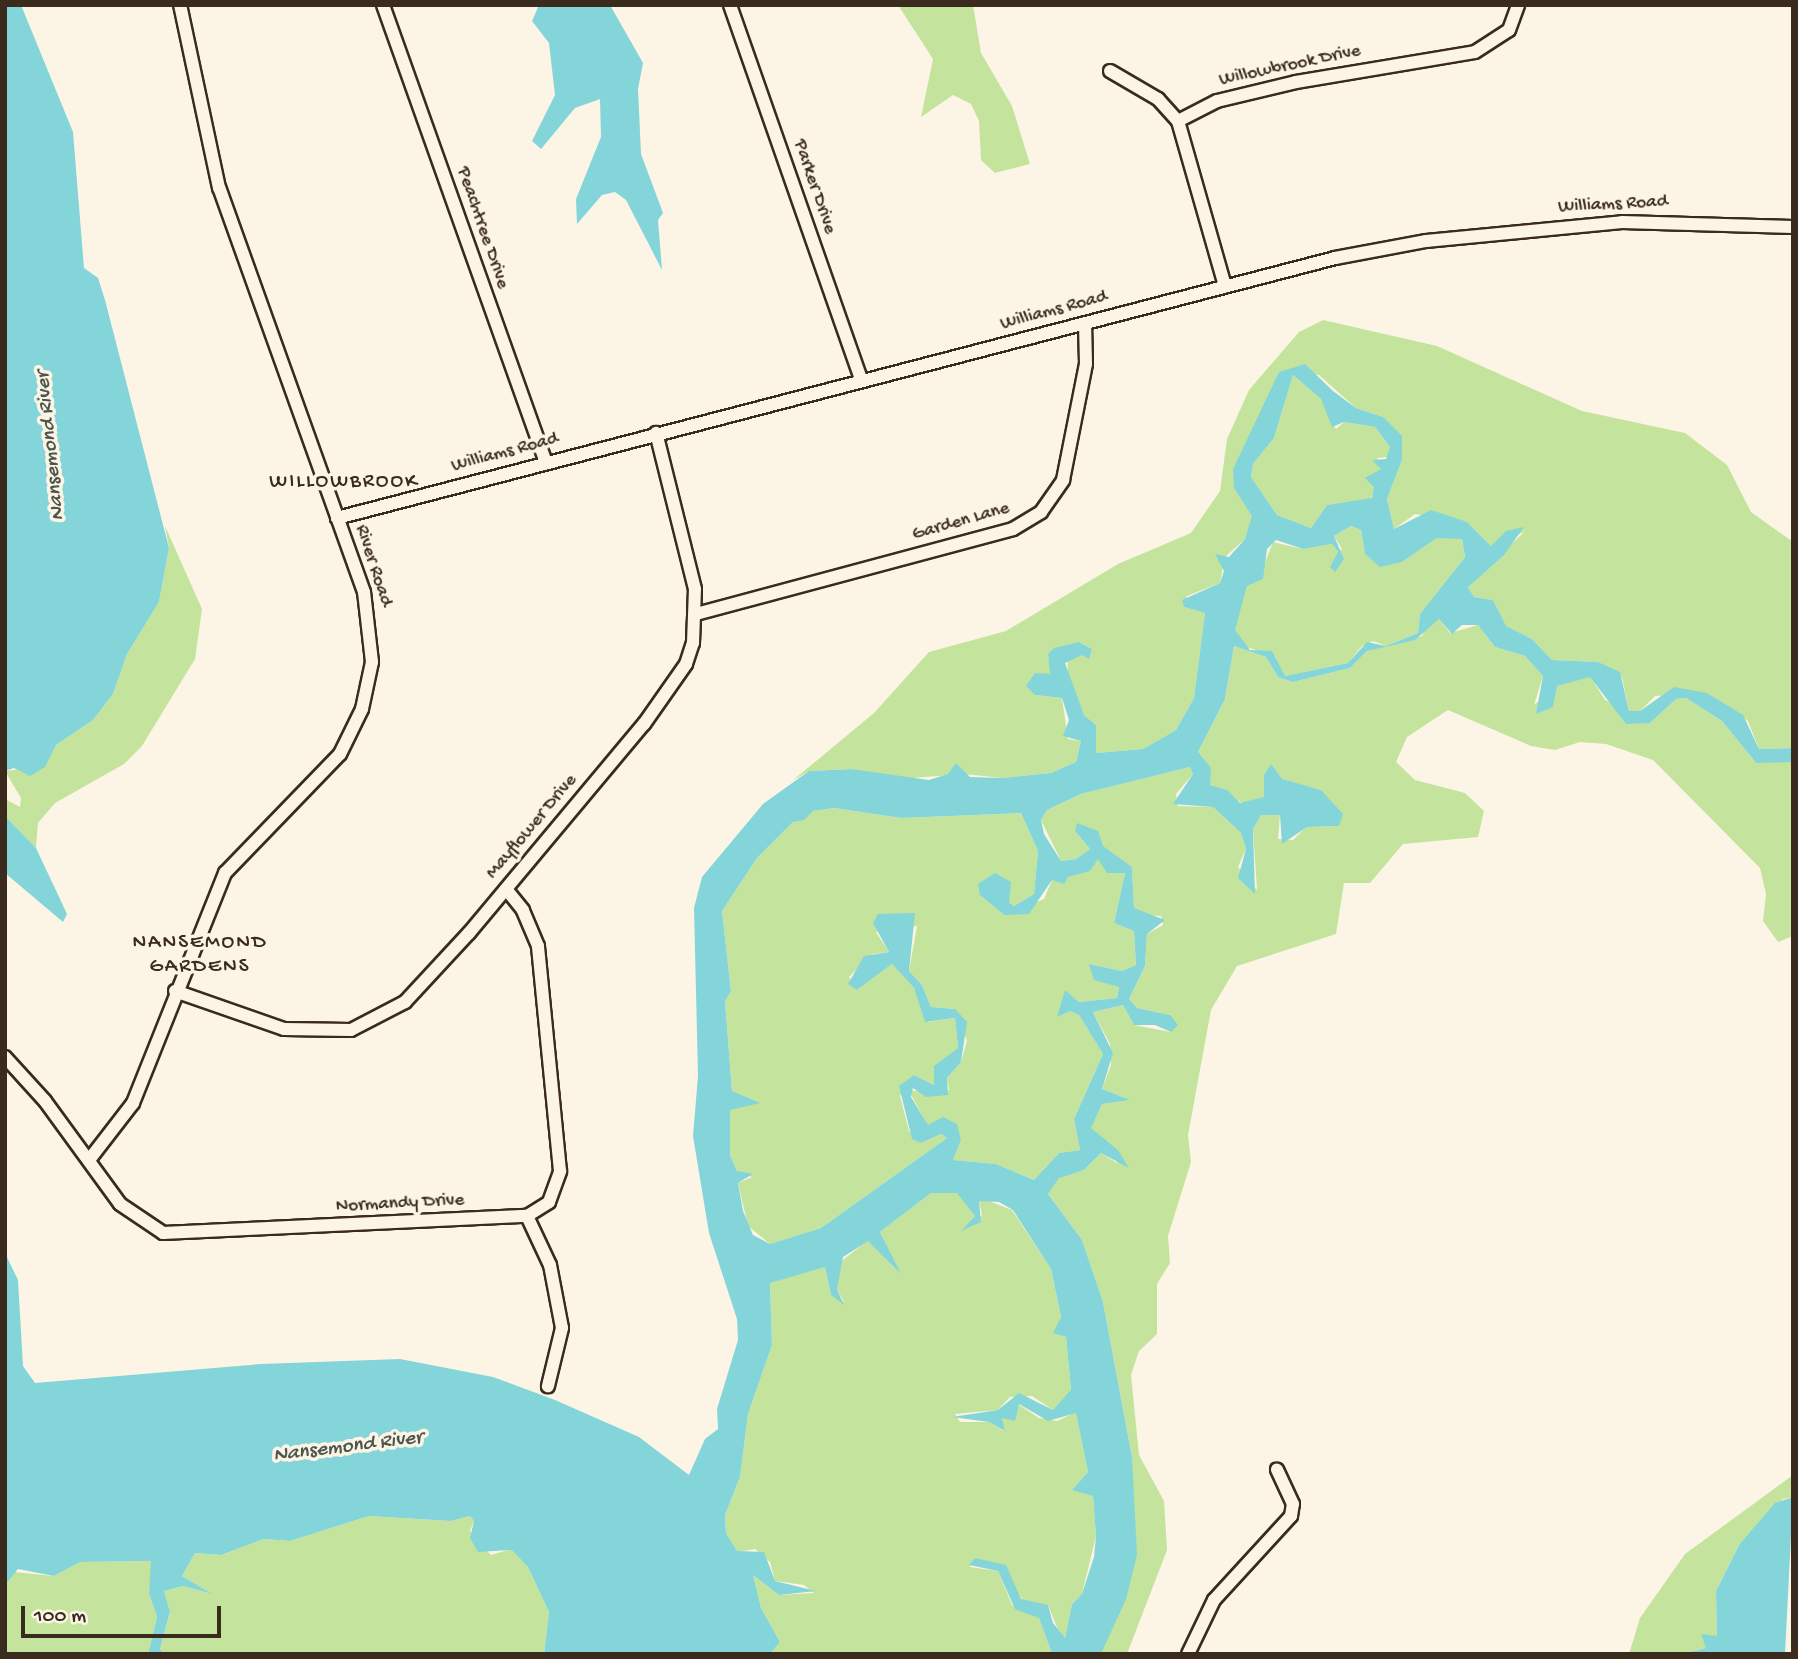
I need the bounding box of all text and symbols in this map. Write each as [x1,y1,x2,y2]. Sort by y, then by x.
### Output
street label: Willowbrook Drive [1217,40,1363,92]
street label: Parker Drive [787,137,841,237]
street label: Peachtree Drive [450,164,514,292]
street label: Williams Road [1558,191,1668,219]
street label: Williams Road [998,286,1110,336]
water label: Nansemond River [32,370,72,522]
street label: Williams Road [449,428,561,478]
district label: WILLOWBROOK [271,470,417,496]
street label: Garden Lane [910,497,1012,547]
street label: River Road [349,522,397,610]
street label: Mayflower Drive [481,770,583,884]
district label: NANSEMOND GARDENS [134,931,266,981]
street label: Normandy Drive [335,1189,465,1219]
water label: Nansemond River [272,1426,424,1470]
scale bar [24,1592,224,1636]
text: 100 m [34,1605,86,1630]

